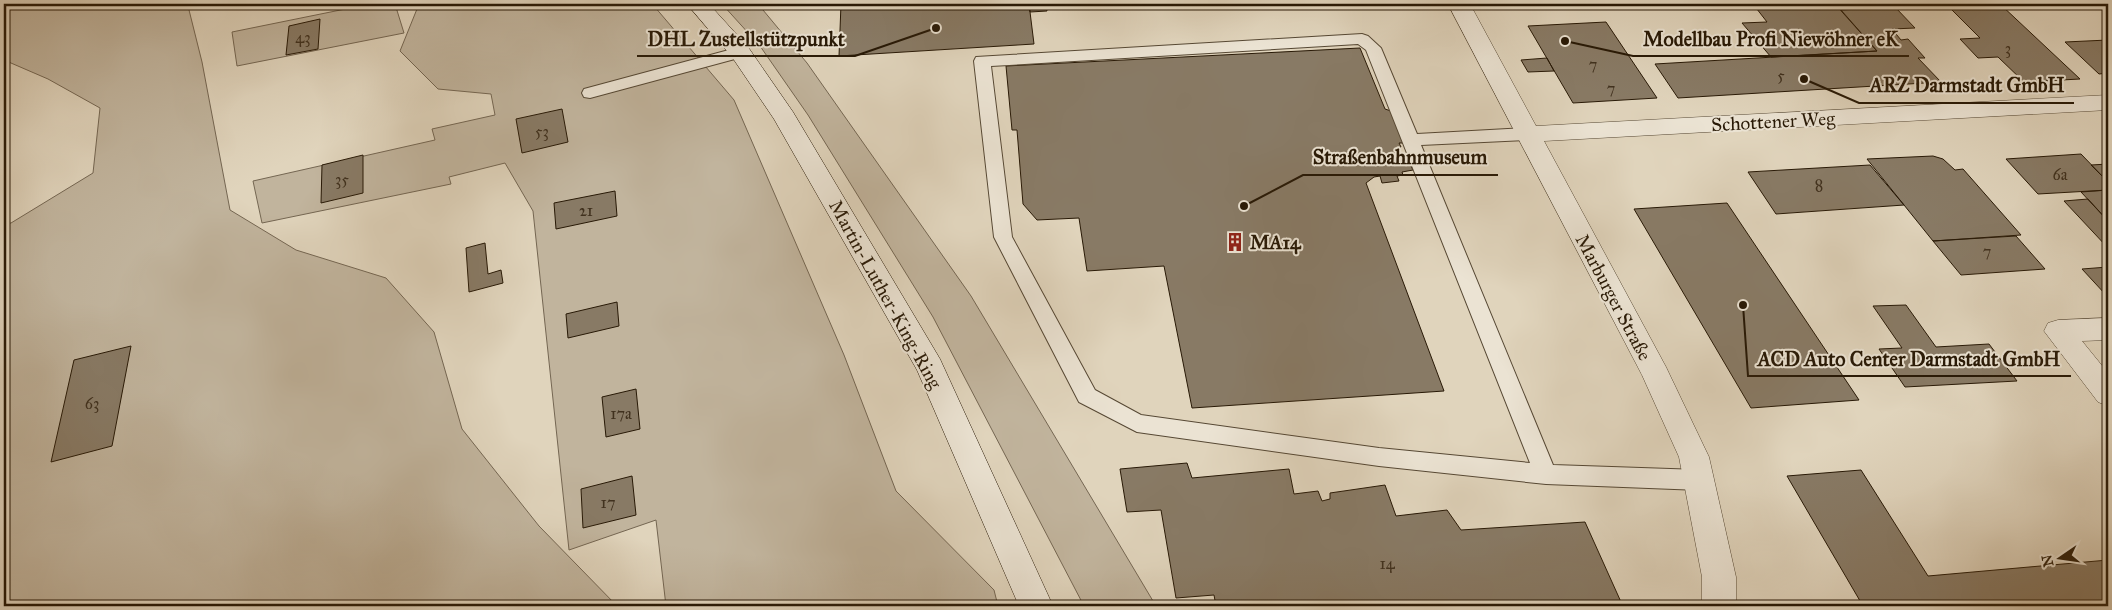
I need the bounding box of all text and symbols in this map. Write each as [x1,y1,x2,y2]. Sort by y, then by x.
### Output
callout: DHL Zustellstützpunkt [637,21,855,56]
callout: Modellbau Profi Niewöhner eK [1633,21,1909,56]
text: DHL Zustellstützpunkt [647,27,846,52]
text: Modellbau Profi Niewöhner eK [1643,27,1900,51]
house number: 43 [295,28,311,47]
house number: 3 [2005,39,2011,58]
house number: 7 [1589,55,1597,74]
house number: 5 [1777,66,1785,85]
callout: ARZ Darmstadt GmbH [1859,68,2074,103]
text: ARZ Darmstadt GmbH [1867,73,2065,97]
house number: 7 [1607,79,1615,98]
street label: Schottener Weg [1711,107,1836,137]
house number: 53 [535,122,549,141]
callout: Straßenbahnmuseum [1303,140,1498,175]
text: Straßenbahnmuseum [1313,145,1487,169]
house number: 6a [2053,165,2068,184]
house number: 35 [335,170,349,189]
house number: 8 [1815,176,1823,195]
street label: Martin-Luther-King-Ring [823,196,947,393]
house number: 21 [579,201,593,220]
street label: Marburger Straße [1570,230,1657,365]
building icon: MA14 [1224,231,1246,253]
place label: MA14 [1250,231,1302,255]
house number: 7 [1983,242,1991,261]
callout: ACD Auto Center Darmstadt GmbH [1748,341,2071,376]
text: ACD Auto Center Darmstadt GmbH [1756,347,2060,371]
house number: 63 [85,394,99,413]
house number: 17a [610,404,632,423]
house number: 17 [601,493,615,512]
north arrow [2034,532,2084,582]
text: N [2038,553,2057,569]
house number: 14 [1379,554,1396,573]

